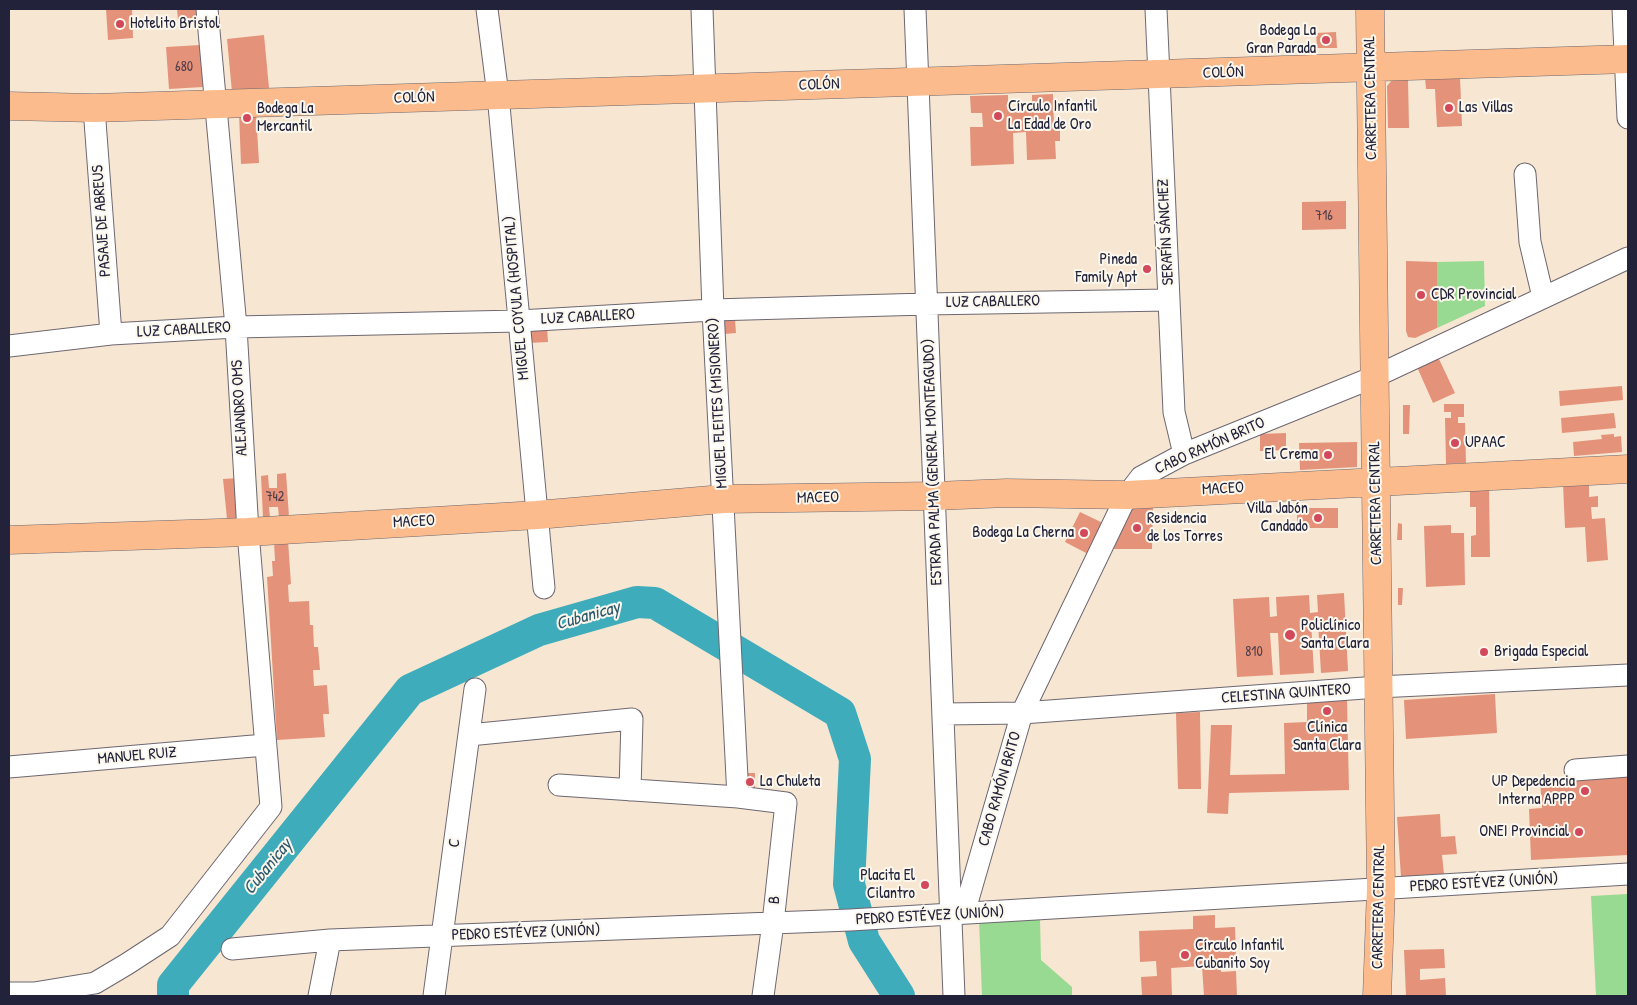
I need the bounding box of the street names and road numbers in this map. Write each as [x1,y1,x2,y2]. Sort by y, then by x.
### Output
street label: CARRETERA CENTRAL [1360,36,1382,160]
street label: COLÓN [1202,63,1244,83]
street label: COLÓN [798,75,840,95]
street label: COLÓN [393,88,435,108]
street label: PASAJE DE ABREUS [89,164,115,278]
street label: SERAFÍN SÁNCHEZ [1154,178,1178,286]
street label: MIGUEL COYULA (HOSPITAL) [500,215,534,381]
street label: LUZ CABALLERO [946,292,1040,312]
street label: LUZ CABALLERO [540,305,636,329]
street label: MIGUEL FLEITES (MISIONERO) [704,317,732,489]
street label: LUZ CABALLERO [136,318,232,342]
street label: ESTRADA PALMA (GENERAL MONTEAGUDO) [919,338,947,586]
street label: ALEJANDRO OMS [228,359,252,457]
street label: CABO RAMÓN BRITO [1152,413,1268,479]
street label: CARRETERA CENTRAL [1365,441,1387,565]
street label: MACEO [1201,478,1245,500]
street label: MACEO [797,488,839,508]
street label: MACEO [392,511,436,533]
street label: CELESTINA QUINTERO [1221,680,1351,708]
street label: CABO RAMÓN BRITO [974,729,1026,849]
street label: MANUEL RUIZ [97,743,177,769]
street label: C [445,837,465,849]
street label: CARRETERA CENTRAL [1368,845,1390,969]
street label: PEDRO ESTÉVEZ (UNIÓN) [1409,870,1559,896]
street label: B [765,895,785,905]
street label: PEDRO ESTÉVEZ (UNIÓN) [855,903,1005,929]
street label: PEDRO ESTÉVEZ (UNIÓN) [451,921,601,945]

